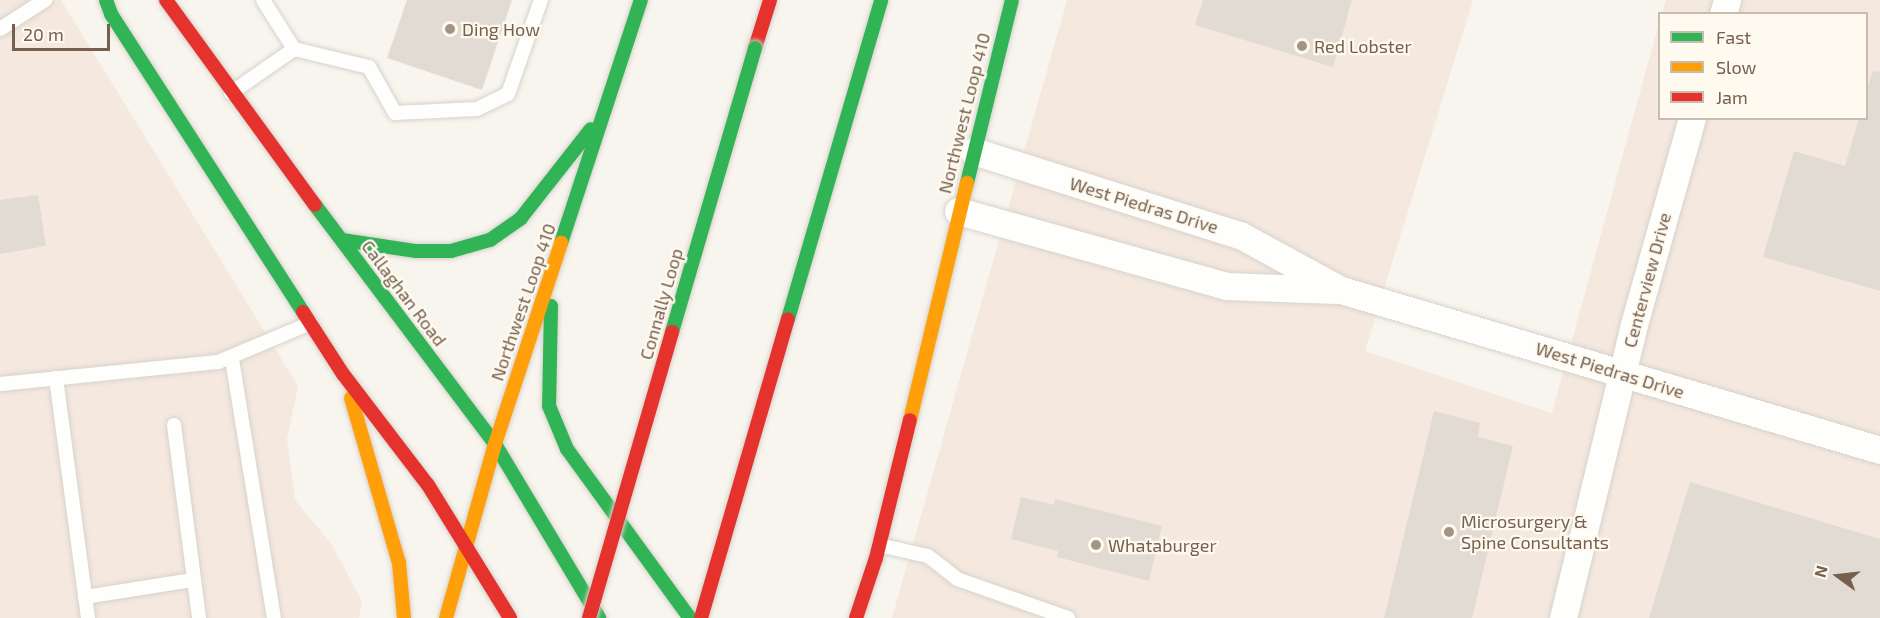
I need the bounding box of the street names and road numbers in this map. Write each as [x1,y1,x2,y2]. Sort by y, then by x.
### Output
street label: Northwest Loop 410 [934,30,994,196]
street label: West Piedras Drive [1067,172,1221,238]
street label: Centerview Drive [1619,210,1675,350]
street label: Northwest Loop 410 [486,220,560,384]
street label: Callaghan Road [357,236,451,350]
street label: Connally Loop [635,246,687,362]
street label: West Piedras Drive [1533,337,1687,403]

